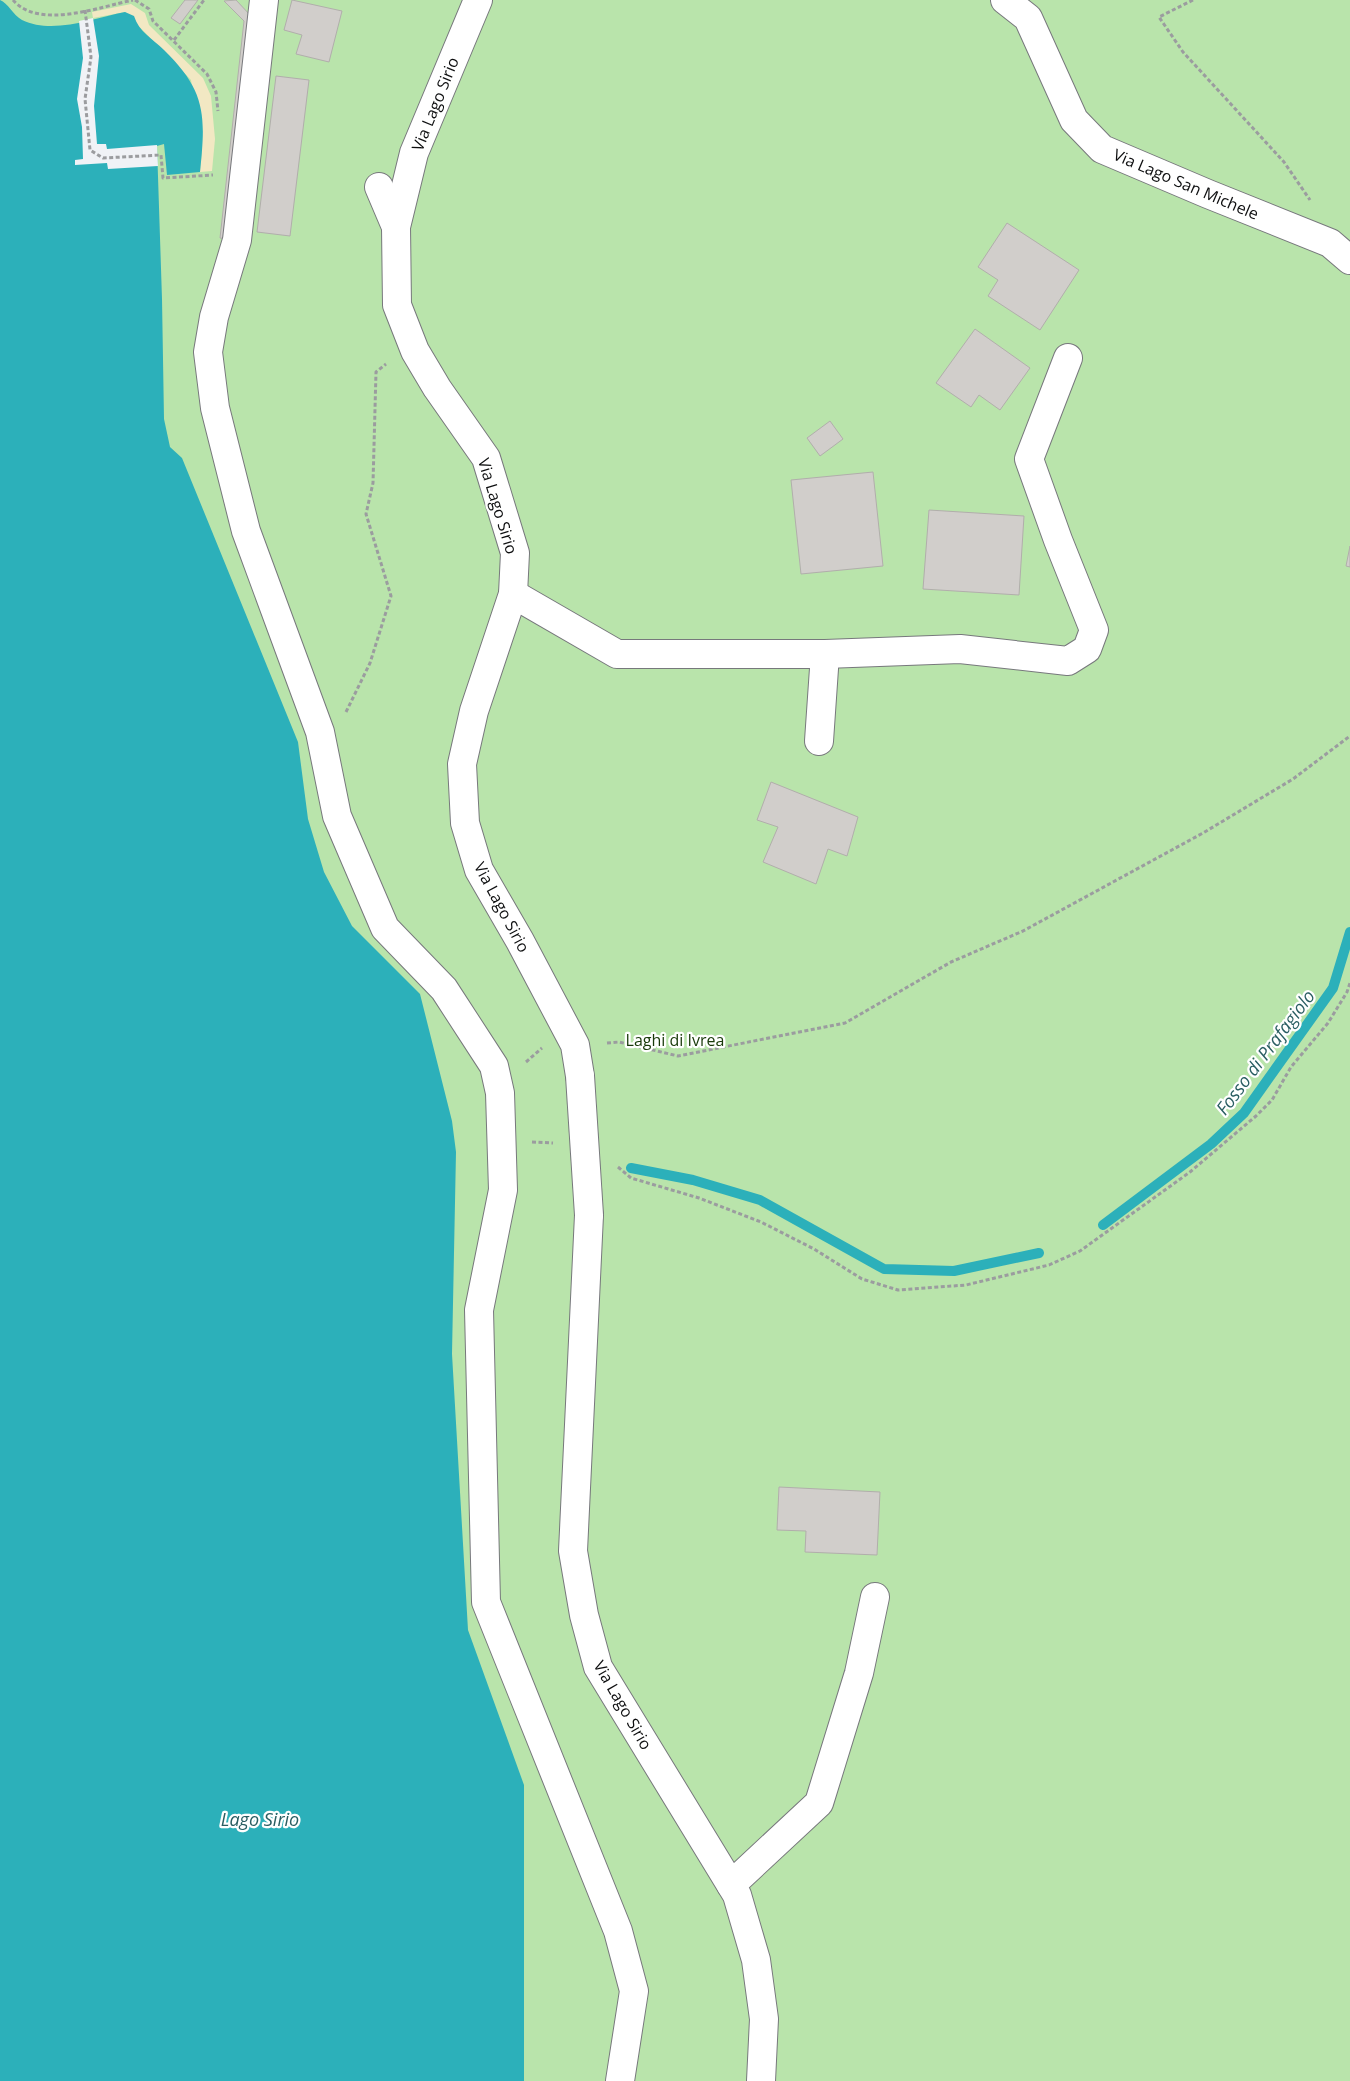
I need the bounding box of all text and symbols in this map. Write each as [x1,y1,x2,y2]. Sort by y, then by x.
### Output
street label: Via Lago Sirio [406,54,464,154]
street label: Via Lago San Michele [1110,143,1262,225]
street label: Via Lago Sirio [473,455,523,557]
street label: Via Lago Sirio [469,858,535,956]
water label: Fosso di Prafagiolo [1210,985,1320,1119]
park label: Laghi di Ivrea [626,1029,724,1051]
street label: Via Lago Sirio [589,1656,657,1754]
water label: Lago Sirio [221,1807,299,1831]

